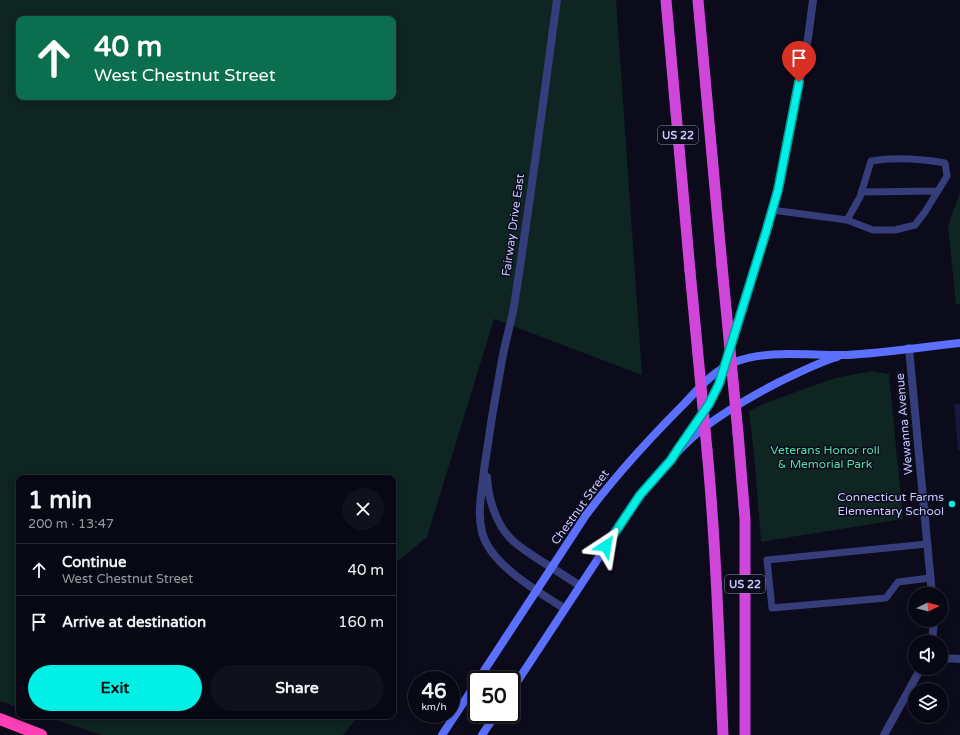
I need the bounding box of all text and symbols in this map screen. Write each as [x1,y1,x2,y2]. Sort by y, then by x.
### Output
text: 40 m [94,30,162,64]
icon: ahead [28,32,80,84]
pin [782,41,816,82]
icon: arrive [788,47,810,69]
text: West Chestnut Street [94,64,276,86]
road number: US 22 [658,126,698,144]
street label: Fairway Drive East [499,172,527,277]
street label: Wewanna Avenue [893,372,915,475]
park label: Veterans Honor roll & Memorial Park [770,443,880,471]
street label: Chestnut Street [548,466,612,547]
text: 1 min [28,486,92,515]
button: close [342,488,384,530]
place label: Connecticut Farms Elementary School [837,490,944,518]
marker: Connecticut Farms Elementary School [947,499,957,509]
text: 200 m · 13:47 [28,516,114,532]
position arrow [585,525,627,567]
text: Continue [62,553,126,571]
icon: ahead [28,559,50,581]
text: 40 m [347,561,384,579]
text: West Chestnut Street [62,571,193,587]
road number: US 22 [725,575,765,593]
north arrow [908,587,948,627]
map controls [908,587,948,723]
icon: arrive [28,611,50,633]
text: Arrive at destination [62,613,206,631]
text: 160 m [338,613,384,631]
button: sound [908,635,948,675]
button: Exit [28,665,202,711]
button: Share [210,665,384,711]
speed limit sign: 50 [468,671,520,723]
text: 46 [421,680,447,704]
button: layers [908,683,948,723]
text: km/h [421,701,447,713]

